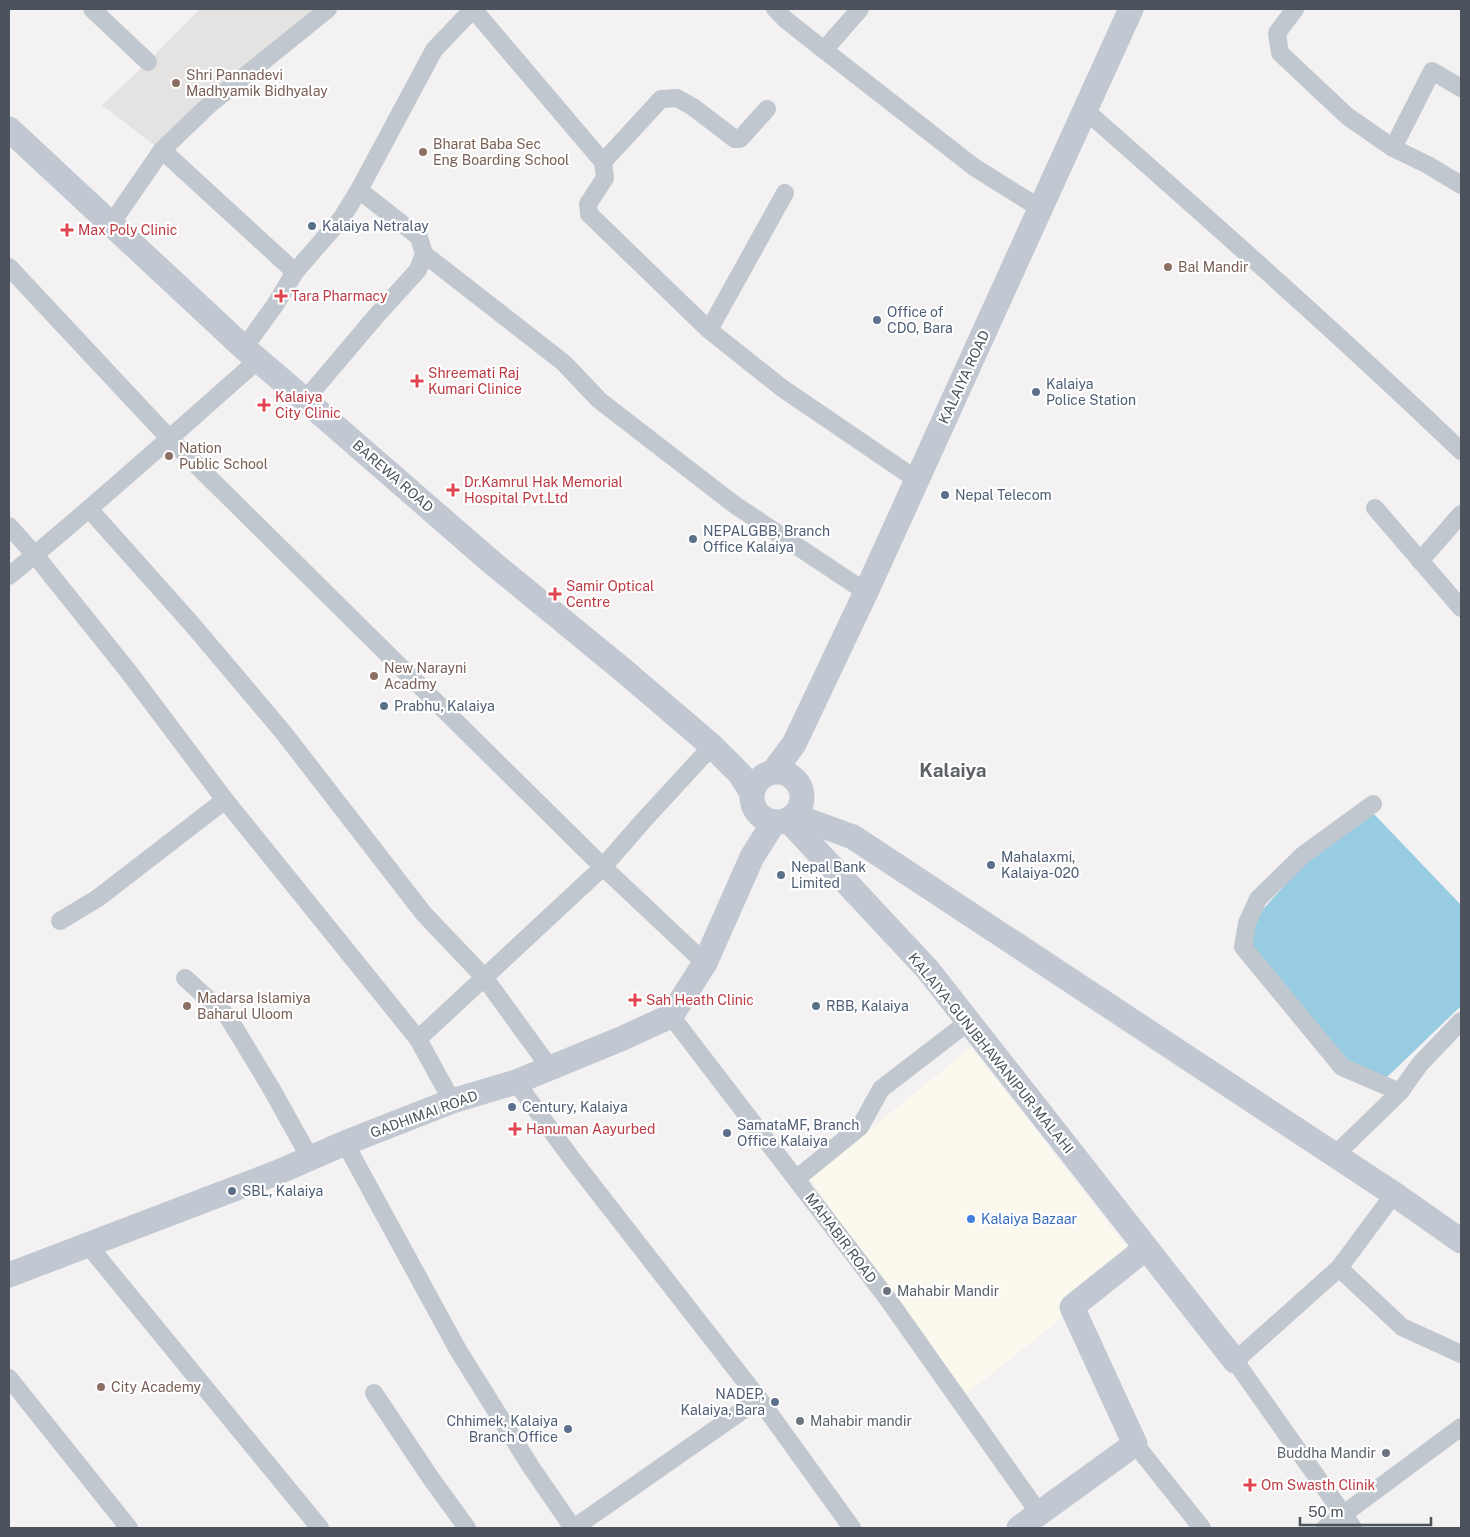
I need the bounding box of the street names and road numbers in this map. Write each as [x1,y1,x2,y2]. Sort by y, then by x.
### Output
street label: KALAIYA ROAD [935,328,993,426]
street label: BAREWA ROAD [350,437,436,515]
street label: KALAIYA-GUNJBHAWANIPUR-MALAHI [905,950,1077,1156]
street label: GADHIMAI ROAD [368,1087,480,1141]
street label: MAHABIR ROAD [802,1190,880,1286]

